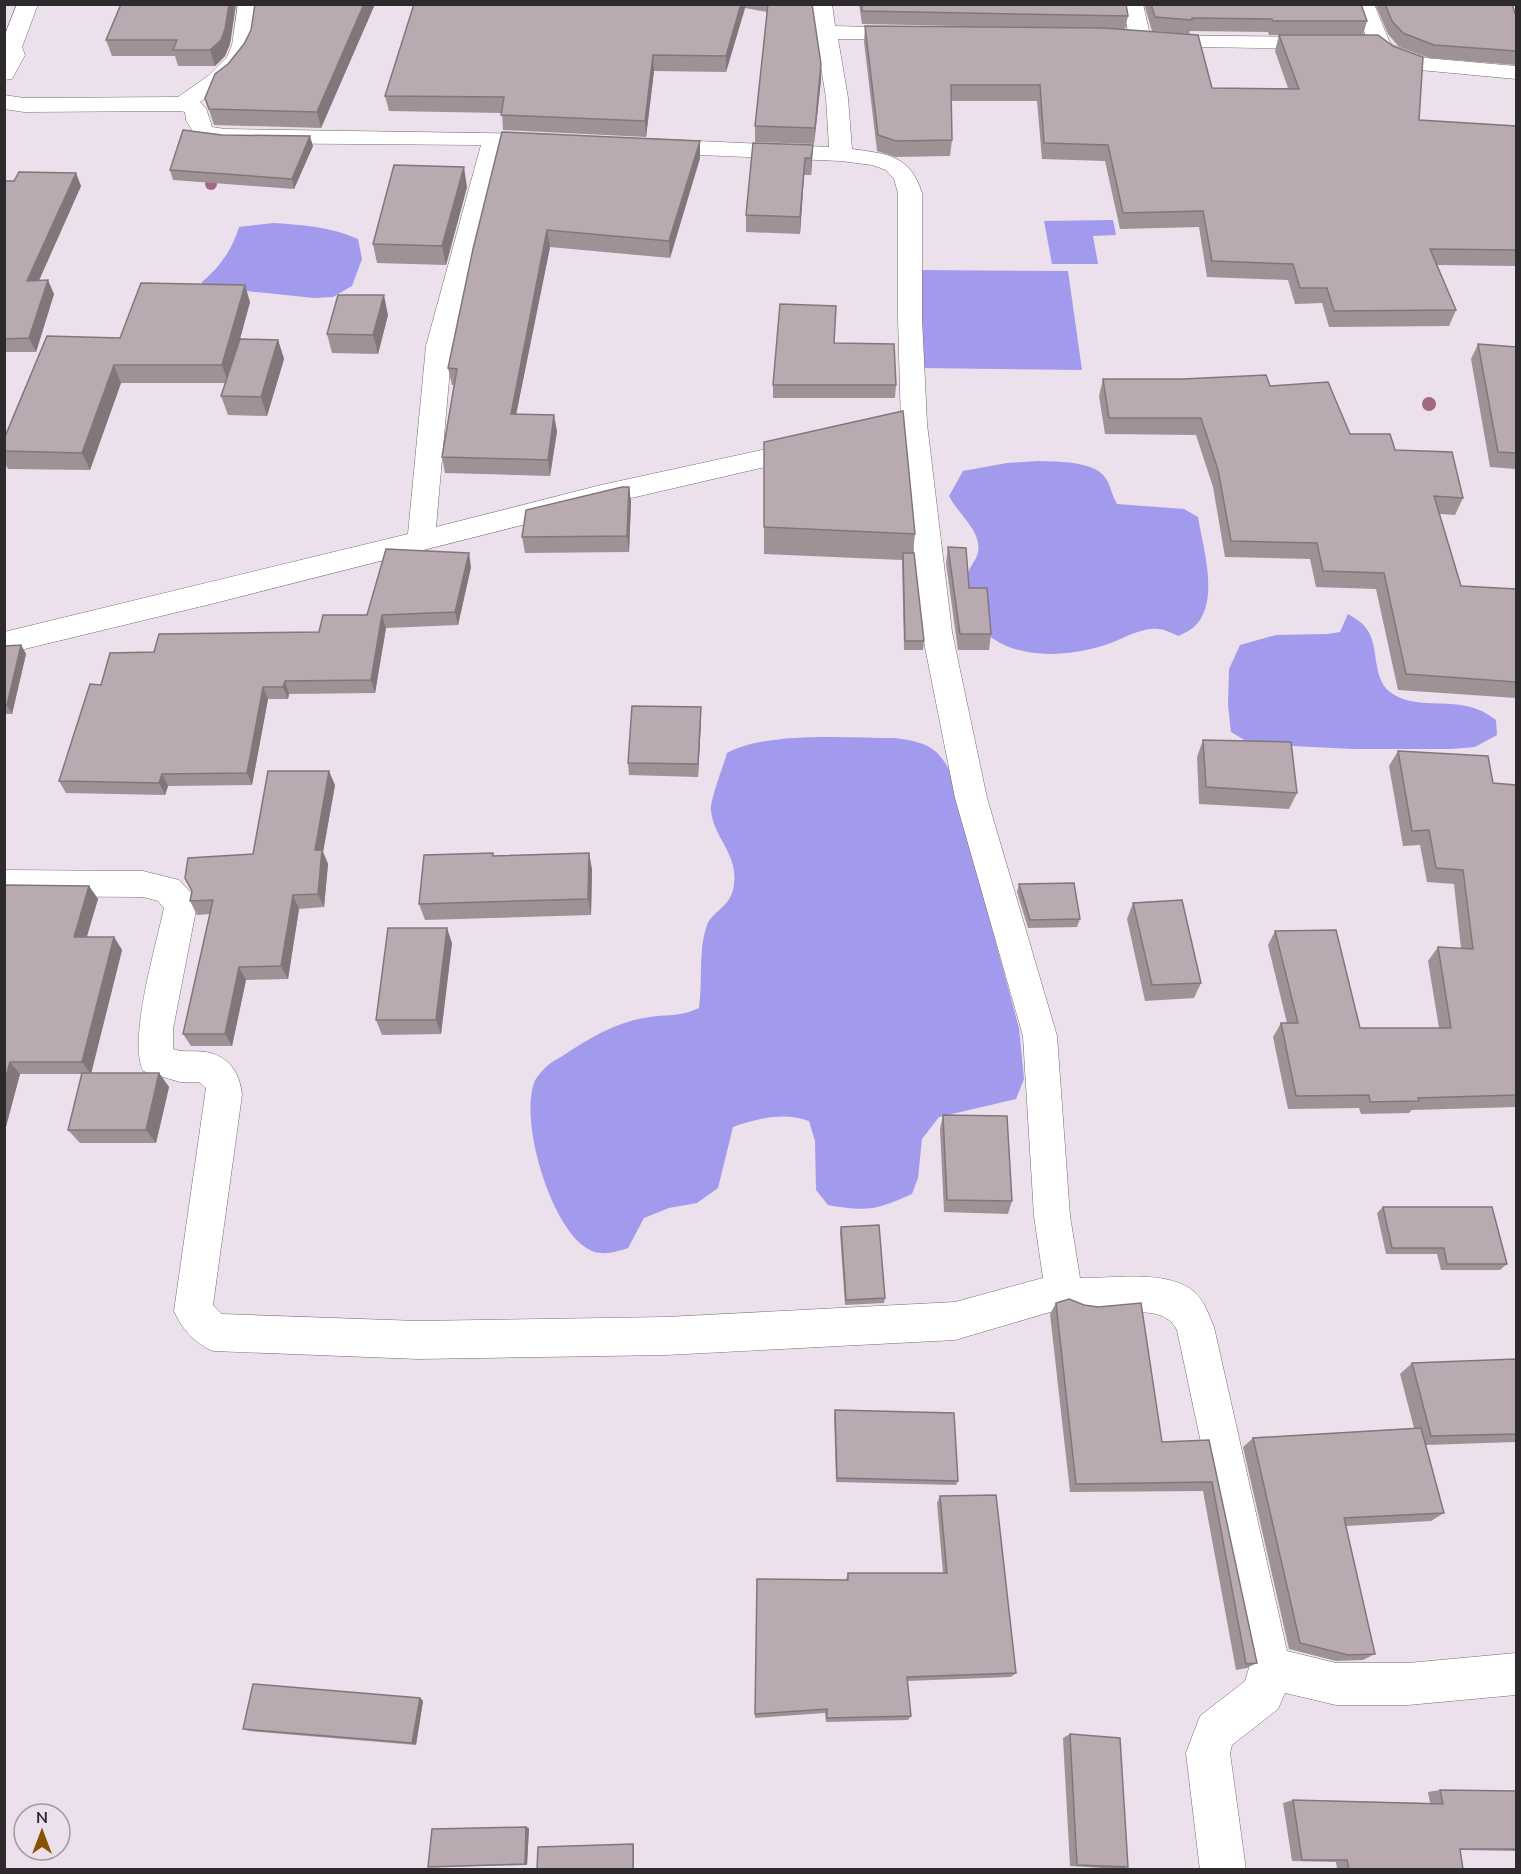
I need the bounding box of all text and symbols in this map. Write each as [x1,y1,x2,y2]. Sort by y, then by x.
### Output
north arrow [12,1802,72,1862]
text: N [36,1807,48,1829]

